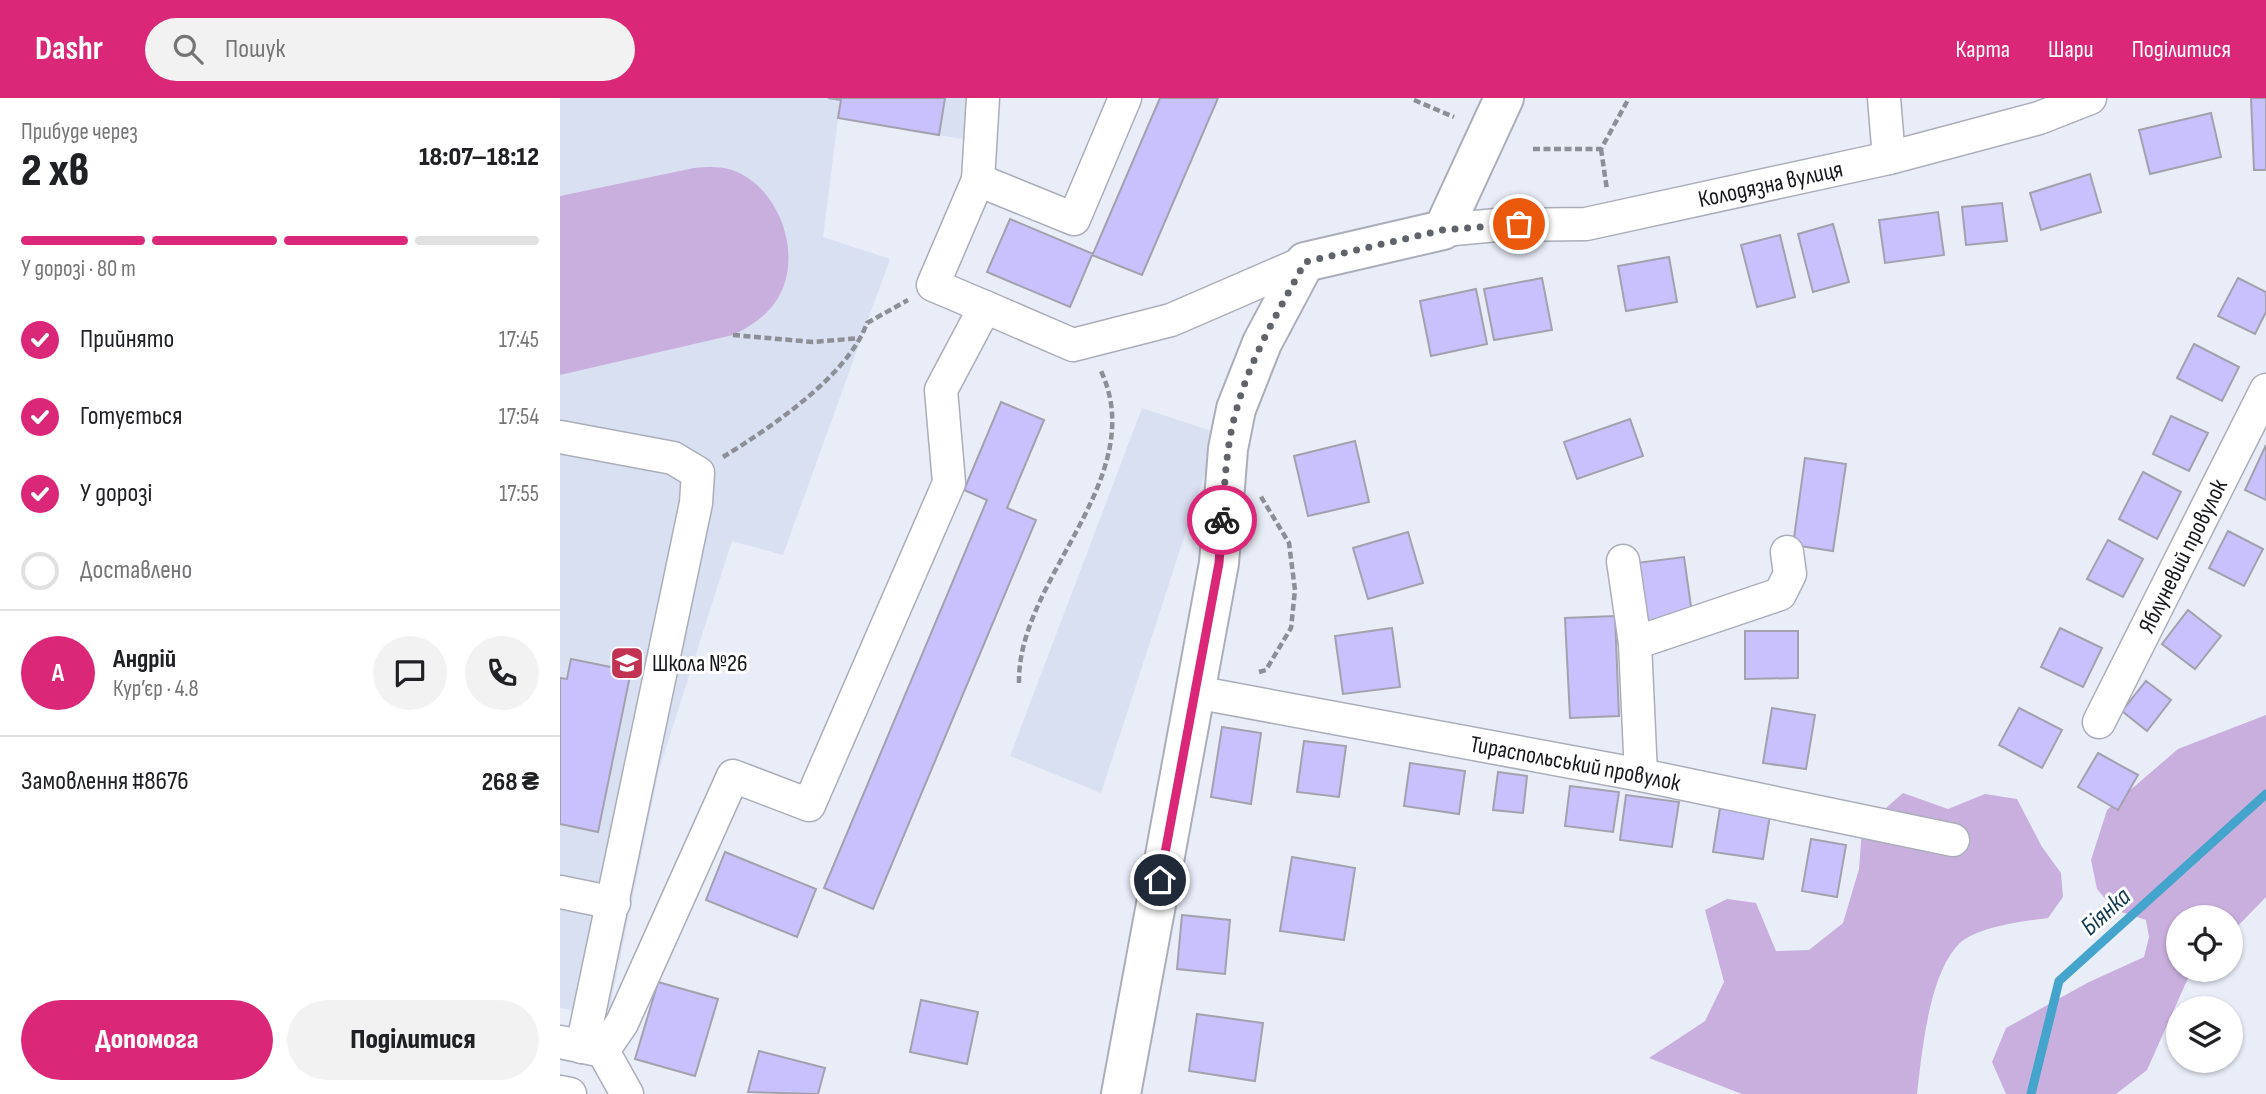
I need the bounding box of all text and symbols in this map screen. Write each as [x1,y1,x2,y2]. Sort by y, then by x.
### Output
search box [145,18,635,81]
text: Dashr [35,29,103,69]
icon: search [169,30,207,68]
text: Пошук [225,34,285,65]
text: Карта [1955,35,2010,64]
text: Шари [2048,35,2094,64]
text: Поділитися [2132,35,2231,64]
text: Прибуде через [21,118,138,146]
text: 18:07–18:12 [419,142,539,173]
text: 2 хв [21,144,89,199]
street label: Колодязна вулиця [1696,154,1846,214]
pin [1489,194,1549,254]
icon: bag [1500,205,1538,243]
text: У дорозі · 80 m [21,255,136,283]
icon: check [21,321,59,359]
text: Прийнято [80,324,174,355]
text: 17:45 [499,326,539,354]
icon: check [21,398,59,436]
text: Готується [80,401,182,432]
text: 17:54 [499,403,539,431]
street label: Яблуневий провулок [2132,473,2234,638]
icon: check [21,475,59,513]
text: У дорозі [80,478,152,509]
text: 17:55 [499,480,539,508]
courier [1187,485,1257,555]
icon: bike [1203,501,1241,539]
text: Доставлено [80,555,192,586]
button: chat [373,636,447,710]
button: phone [465,636,539,710]
text: Андрій [113,644,176,675]
school or university icon: Школа №26 [608,644,646,682]
place label: Школа №26 [652,649,747,678]
text: А [52,658,64,689]
text: Кур’єр · 4.8 [113,675,199,703]
street label: Тираспольський провулок [1468,730,1684,798]
text: Замовлення #8676 [21,766,189,797]
text: 268 ₴ [482,767,539,798]
pin [1130,850,1190,910]
icon: home [1141,861,1179,899]
water label: Біянка [2075,881,2138,943]
map controls [2166,905,2243,1073]
button: locate [2166,905,2243,982]
button: layers [2166,996,2243,1073]
button: Допомога [21,1000,273,1080]
button: Поділитися [287,1000,539,1080]

